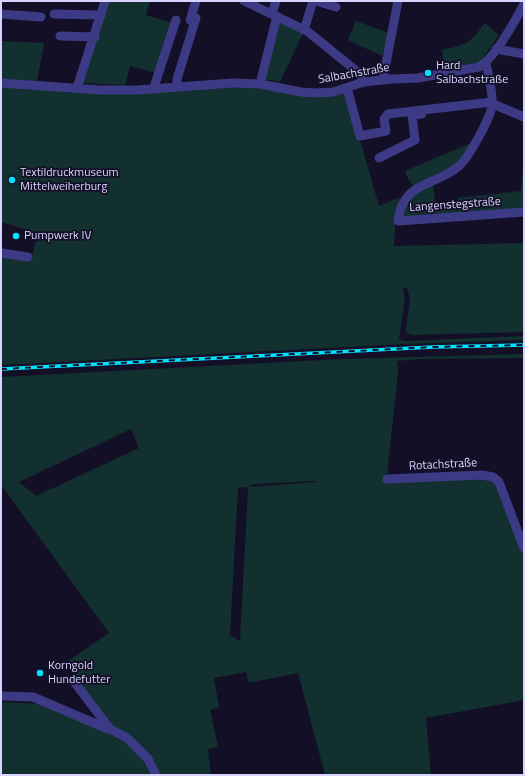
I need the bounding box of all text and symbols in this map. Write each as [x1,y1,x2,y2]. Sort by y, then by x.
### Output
place label: Hard Salbachstraße [436,59,508,87]
street label: Salbachstraße [317,61,391,87]
marker: Hard Salbachstraße [423,68,433,78]
place label: Textildruckmuseum Mittelweiherburg [20,166,119,194]
marker: Textildruckmuseum Mittelweiherburg [7,175,17,185]
street label: Langenstegstraße [409,195,501,215]
place label: Pumpwerk IV [24,229,91,243]
marker: Pumpwerk IV [11,231,21,241]
street label: Rotachstraße [408,456,478,474]
place label: Korngold Hundefutter [48,659,110,687]
marker: Korngold Hundefutter [35,668,45,678]

